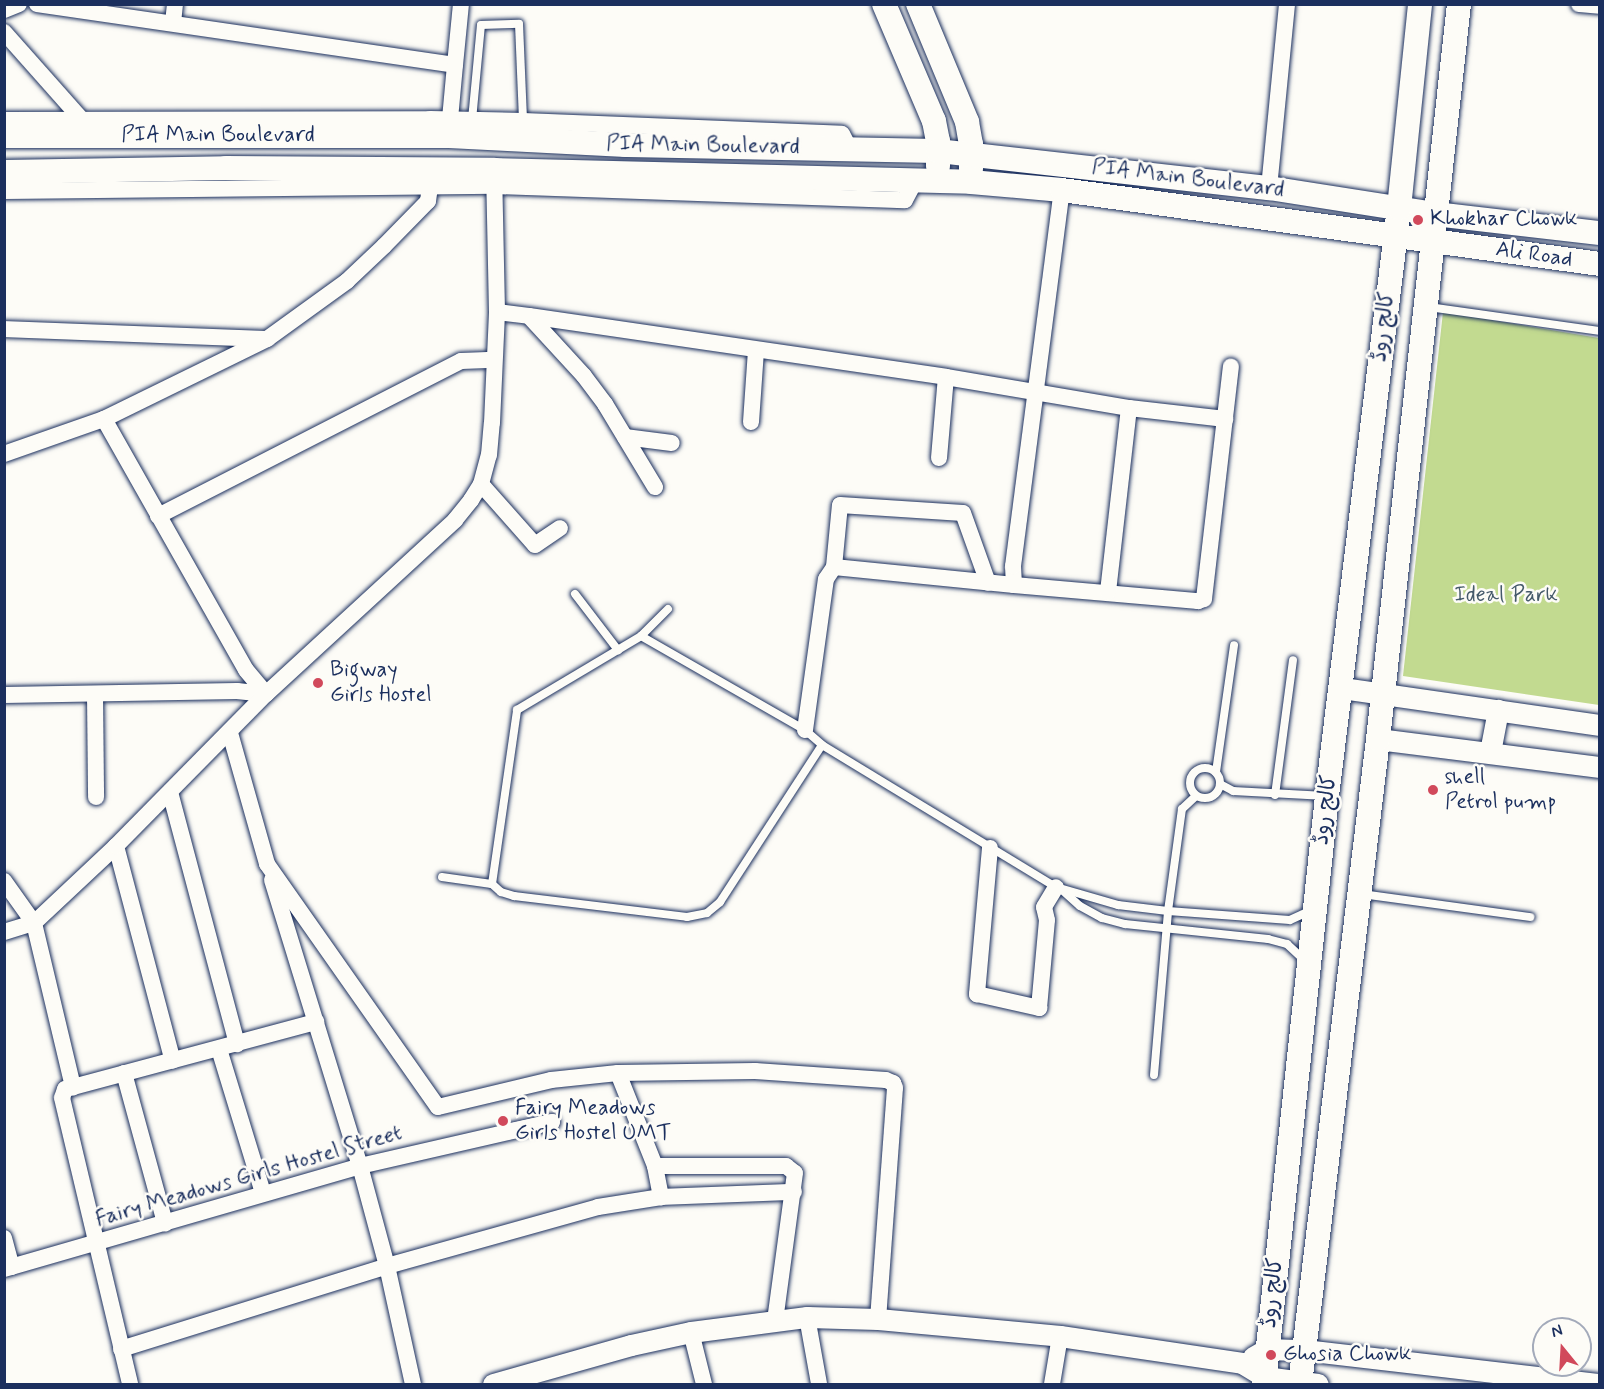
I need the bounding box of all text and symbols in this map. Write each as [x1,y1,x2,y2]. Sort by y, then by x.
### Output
street label: PIA Main Boulevard [125,123,311,149]
street label: PIA Main Boulevard [610,131,796,161]
street label: PIA Main Boulevard [1094,155,1282,203]
place label: Khokhar Chowk [1430,207,1578,233]
marker: Khokhar Chowk [1411,213,1425,227]
street label: Ali Road [1494,237,1574,273]
street label: کالج روڈ [1367,291,1401,363]
park label: Ideal Park [1456,583,1556,609]
place label: Bigway Girls Hostel [330,657,434,708]
marker: Bigway Girls Hostel [311,676,325,690]
place label: shell Petrol pump [1445,764,1552,816]
street label: کالج روڈ [1309,774,1343,846]
marker: shell Petrol pump [1426,783,1440,797]
place label: Fairy Meadows Girls Hostel UMT [515,1095,672,1146]
marker: Fairy Meadows Girls Hostel UMT [496,1114,510,1128]
street label: Fairy Meadows Girls Hostel Street [92,1120,406,1234]
street label: کالج روڈ [1256,1257,1290,1329]
north arrow [1532,1317,1592,1377]
text: N [1549,1320,1565,1343]
place label: Ghosia Chowk [1283,1342,1411,1368]
marker: Ghosia Chowk [1264,1348,1278,1362]

